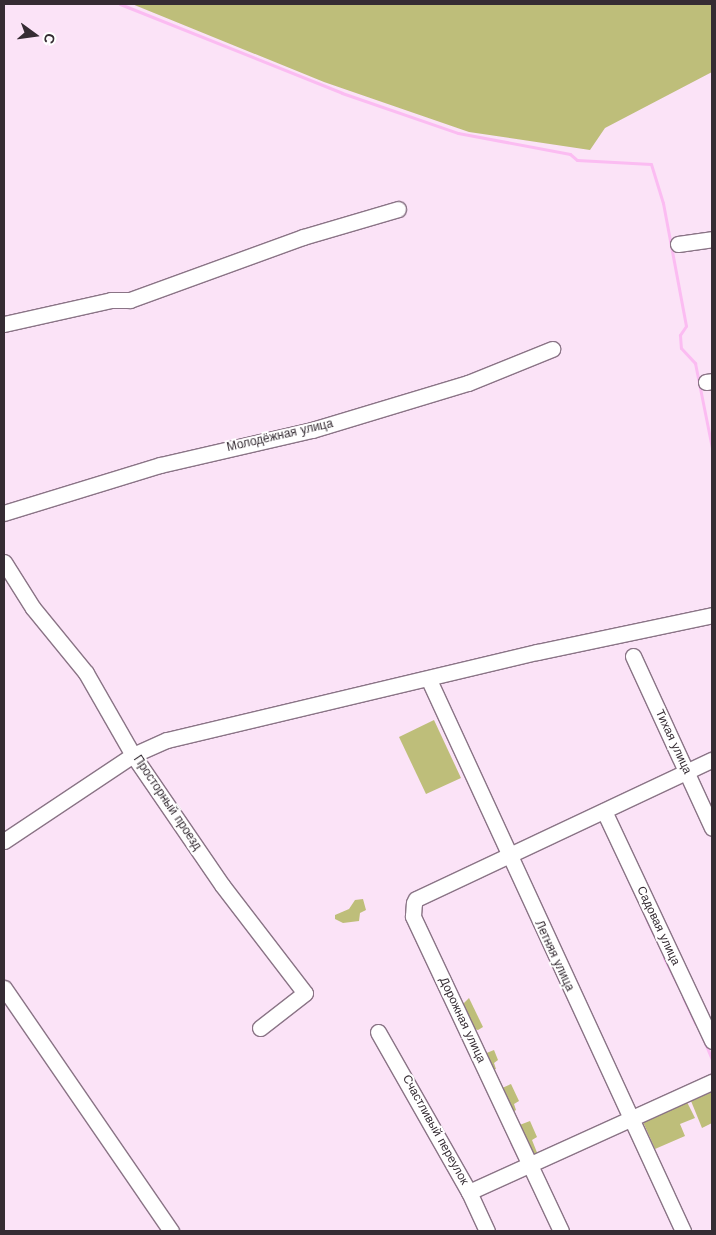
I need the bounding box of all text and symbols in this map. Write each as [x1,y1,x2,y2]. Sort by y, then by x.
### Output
north arrow [10,10,60,60]
text: С [41,32,59,45]
street label: Молодёжная улица [225,417,335,455]
street label: Тихая улица [652,707,694,777]
street label: Просторный проезд [130,753,204,853]
street label: Садовая улица [633,884,683,968]
street label: Летняя улица [531,918,577,994]
street label: Дорожная улица [436,975,488,1065]
street label: Счастливый переулок [399,1073,471,1187]

